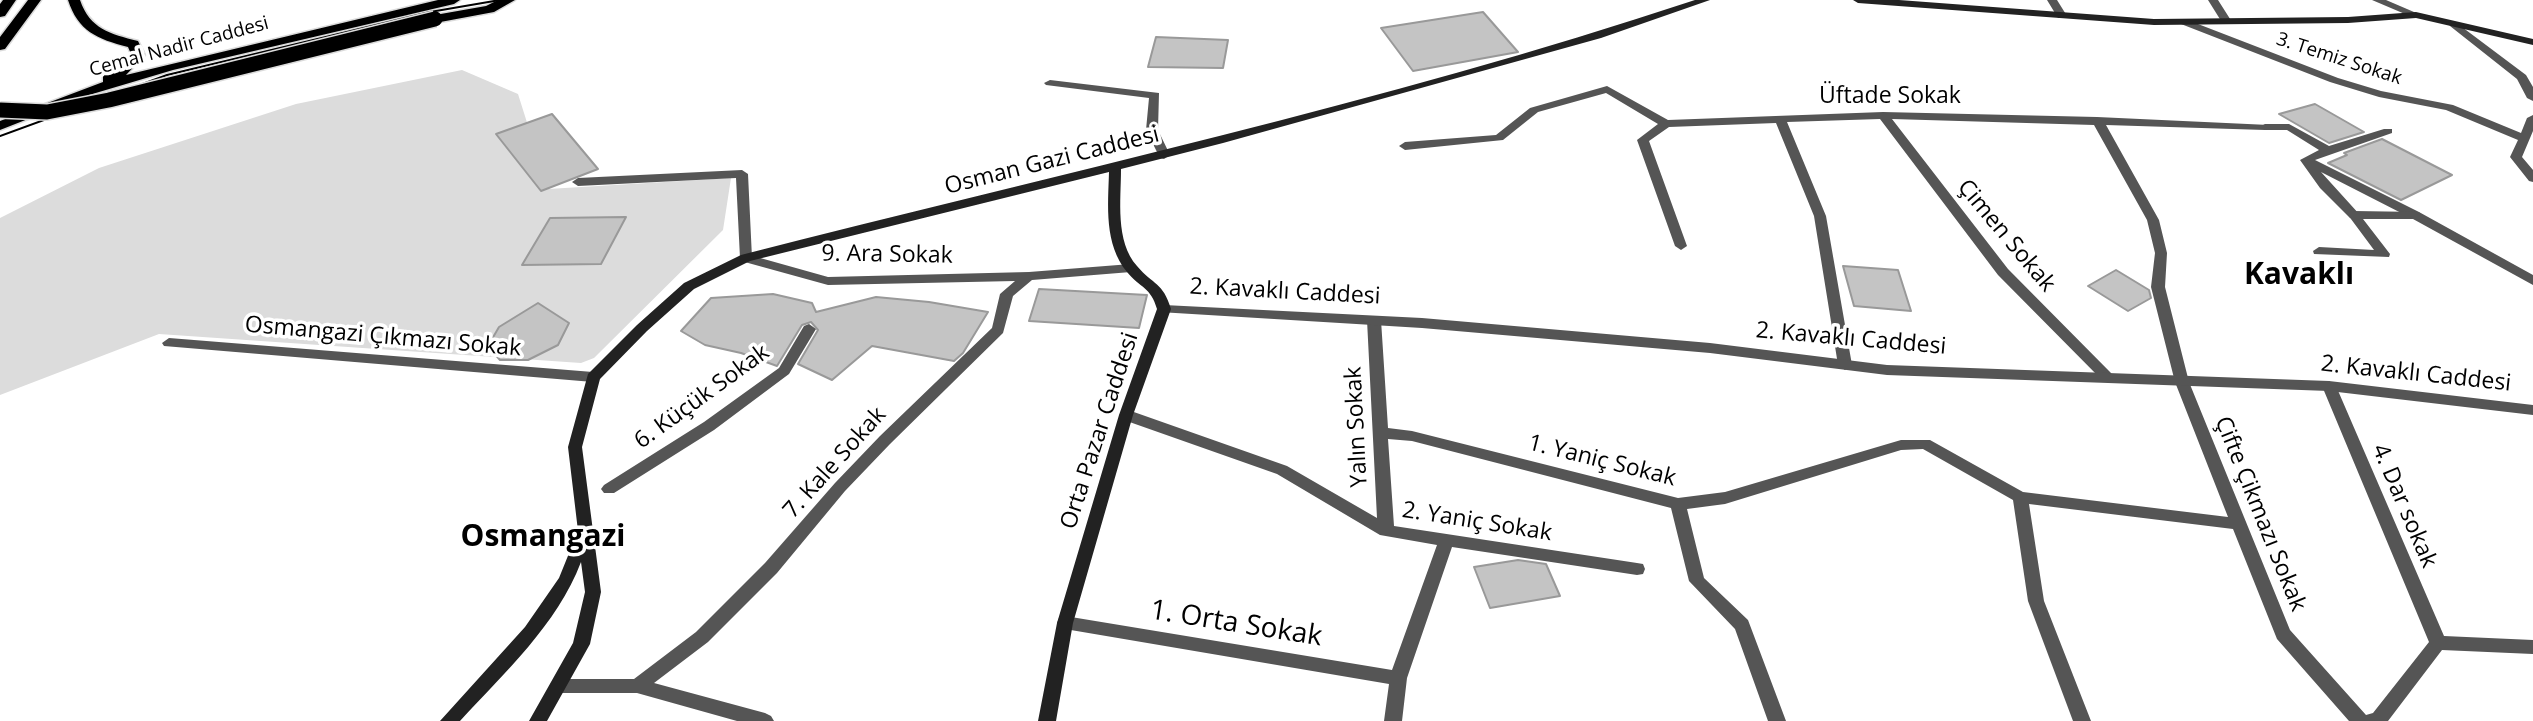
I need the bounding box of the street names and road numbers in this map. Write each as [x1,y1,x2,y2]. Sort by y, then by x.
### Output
street label: Cemal Nadir Caddesi [87,12,271,82]
street label: 3. Temiz Sokak [2273,28,2405,90]
street label: Üftade Sokak [1819,82,1961,110]
street label: Osman Gazi Caddesi [942,121,1162,201]
street label: Çimen Sokak [1951,174,2061,298]
street label: 9. Ara Sokak [821,240,953,270]
street label: 2. Kavaklı Caddesi [1189,273,1381,311]
street label: Osmangazi Çıkmazı Sokak [244,311,522,363]
street label: 2. Kavaklı Caddesi [1755,317,1947,361]
street label: Orta Pazar Caddesi [1055,329,1145,533]
street label: 6. Küçük Sokak [629,339,775,455]
street label: 2. Kavaklı Caddesi [2320,350,2512,398]
street label: Yalın Sokak [1340,366,1374,488]
street label: 7. Kale Sokak [778,402,892,524]
street label: Çifte Çikmazı Sokak [2208,413,2312,615]
street label: 1. Yaniç Sokak [1525,429,1679,493]
street label: 4. Dar sokak [2366,440,2442,572]
street label: 2. Yaniç Sokak [1400,497,1554,547]
street label: 1. Orta Sokak [1148,594,1324,654]

